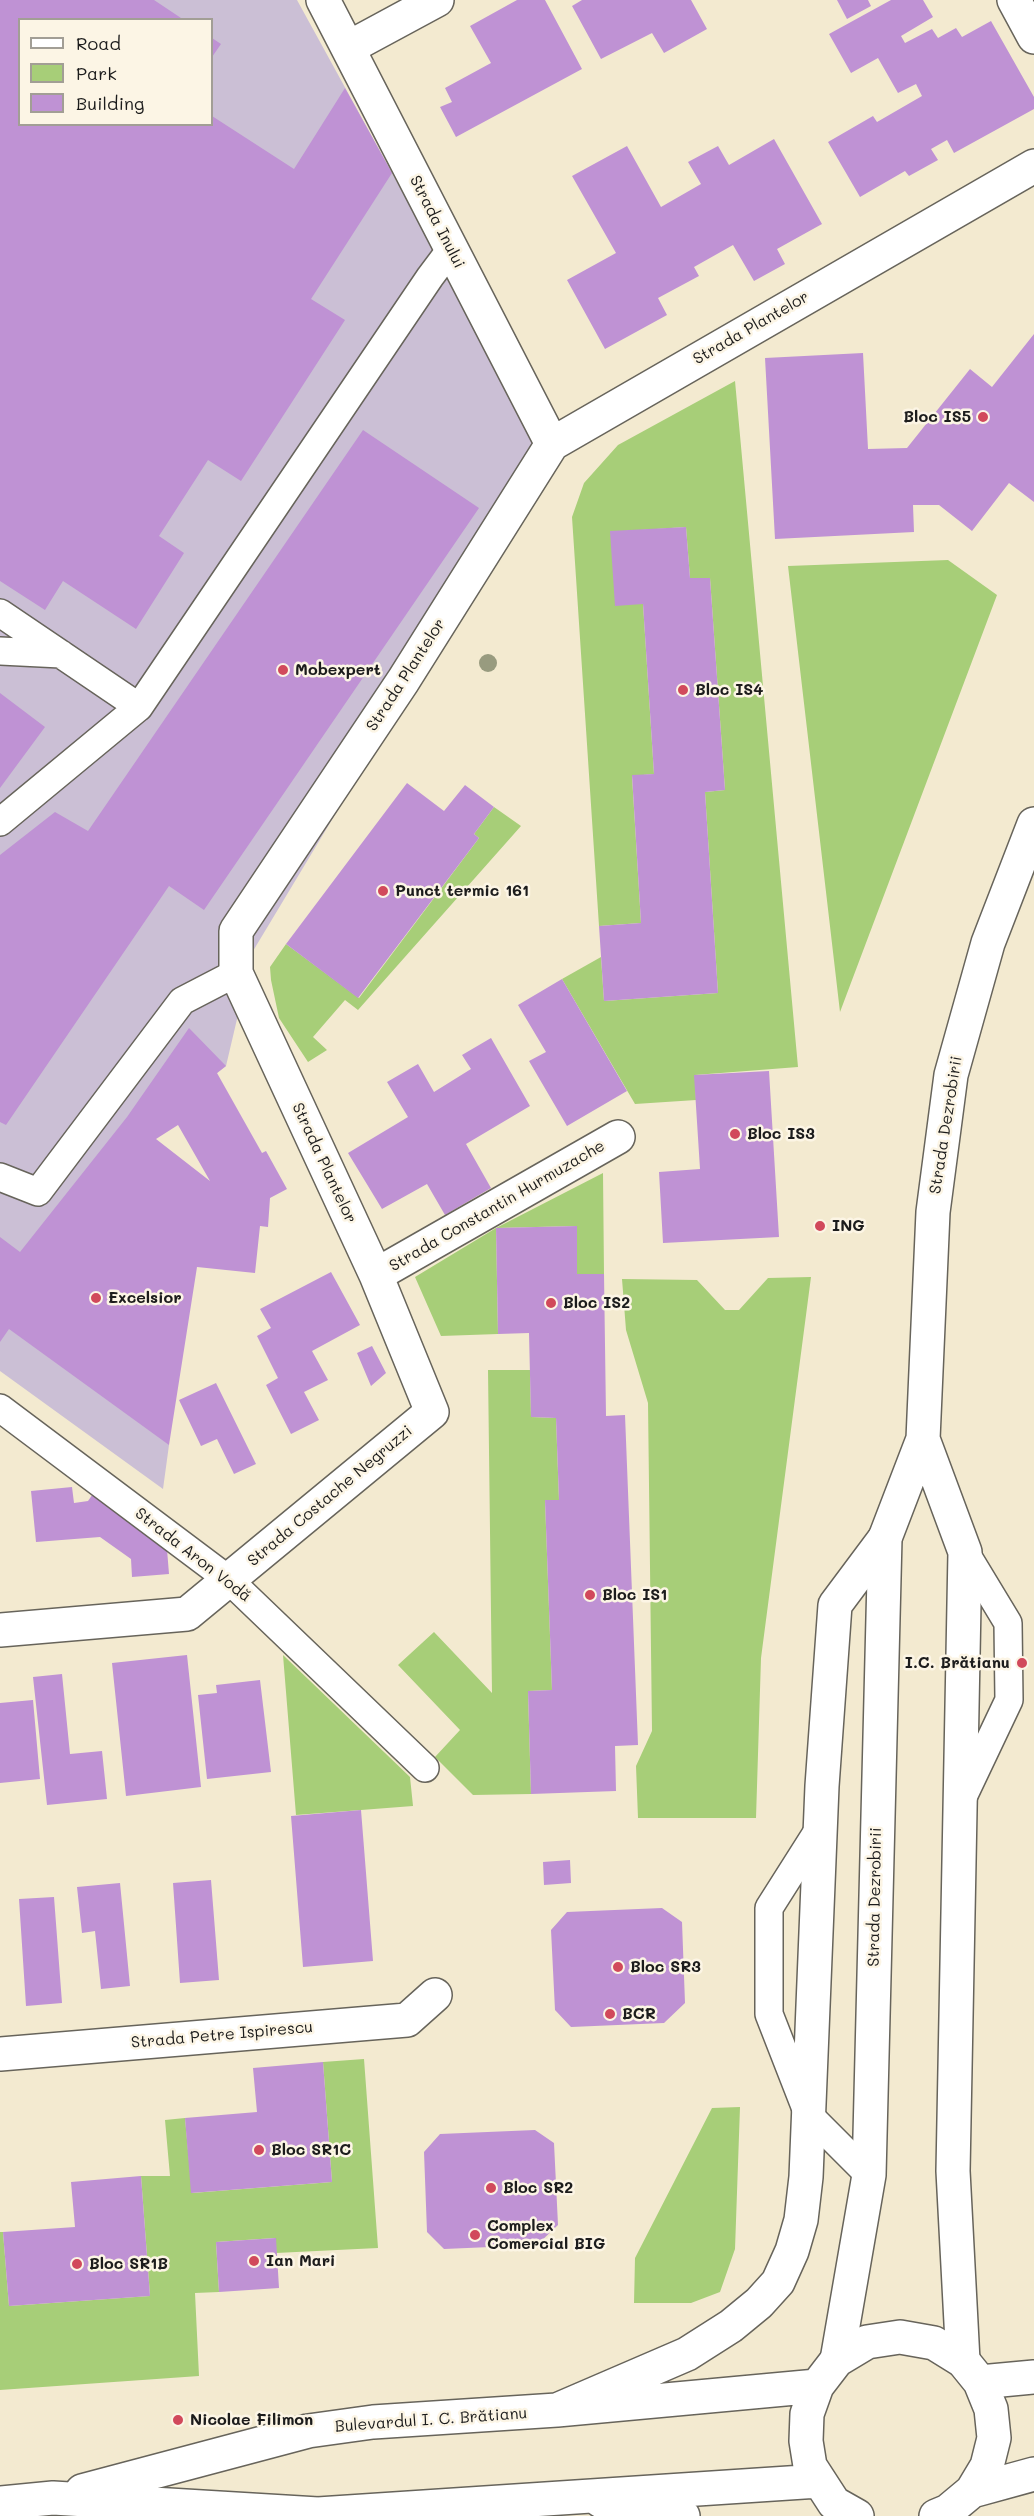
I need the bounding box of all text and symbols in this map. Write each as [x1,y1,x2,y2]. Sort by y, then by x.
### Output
legend [18,18,213,126]
text: Road [76,31,121,55]
text: Park [76,61,117,85]
text: Building [76,91,144,115]
street label: Strada Inului [405,172,469,272]
street label: Strada Plantelor [690,287,812,369]
place label: Bloc IS5 [903,407,971,427]
marker: Bloc IS5 [976,410,990,424]
street label: Strada Plantelor [362,615,450,735]
place label: Mobexpert [295,660,381,680]
marker: Mobexpert [276,663,290,677]
place label: Bloc IS4 [695,680,763,700]
marker: Bloc IS4 [676,683,690,697]
place label: Punct termic 161 [395,881,529,901]
marker: Punct termic 161 [376,884,390,898]
street label: Strada Dezrobirii [926,1055,966,1195]
street label: Strada Plantelor [288,1100,360,1226]
place label: Bloc IS3 [747,1124,815,1144]
marker: Bloc IS3 [728,1127,742,1141]
street label: Strada Constantin Hurmuzache [386,1136,608,1276]
place label: ING [832,1216,865,1236]
marker: ING [813,1219,827,1233]
place label: Excelsior [108,1288,182,1308]
marker: Excelsior [89,1291,103,1305]
place label: Bloc IS2 [563,1293,630,1313]
marker: Bloc IS2 [544,1296,558,1310]
street label: Strada Costache Negruzzi [244,1422,416,1570]
street label: Strada Aron Vodă [131,1504,255,1606]
place label: Bloc IS1 [602,1585,667,1605]
marker: Bloc IS1 [583,1588,597,1602]
place label: I.C. Brătianu [905,1653,1010,1673]
marker: I.C. Brătianu [1015,1656,1029,1670]
street label: Strada Dezrobirii [864,1827,886,1967]
place label: Bloc SR3 [630,1957,701,1977]
marker: Bloc SR3 [611,1960,625,1974]
place label: BCR [622,2004,656,2024]
marker: BCR [603,2007,617,2021]
street label: Strada Petre Ispirescu [130,2017,314,2053]
place label: Bloc SR1C [271,2140,351,2160]
marker: Bloc SR1C [252,2143,266,2157]
place label: Bloc SR2 [503,2178,573,2198]
marker: Bloc SR2 [484,2181,498,2195]
place label: Complex Comercial BIG [487,2216,605,2254]
marker: Complex Comercial BIG [468,2228,482,2242]
place label: Ian Mari [266,2251,335,2271]
place label: Bloc SR1B [89,2254,168,2274]
marker: Ian Mari [247,2254,261,2268]
marker: Bloc SR1B [70,2257,84,2271]
street label: Bulevardul I. C. Brătianu [334,2404,528,2436]
place label: Nicolae Filimon [190,2410,313,2430]
marker: Nicolae Filimon [171,2413,185,2427]

